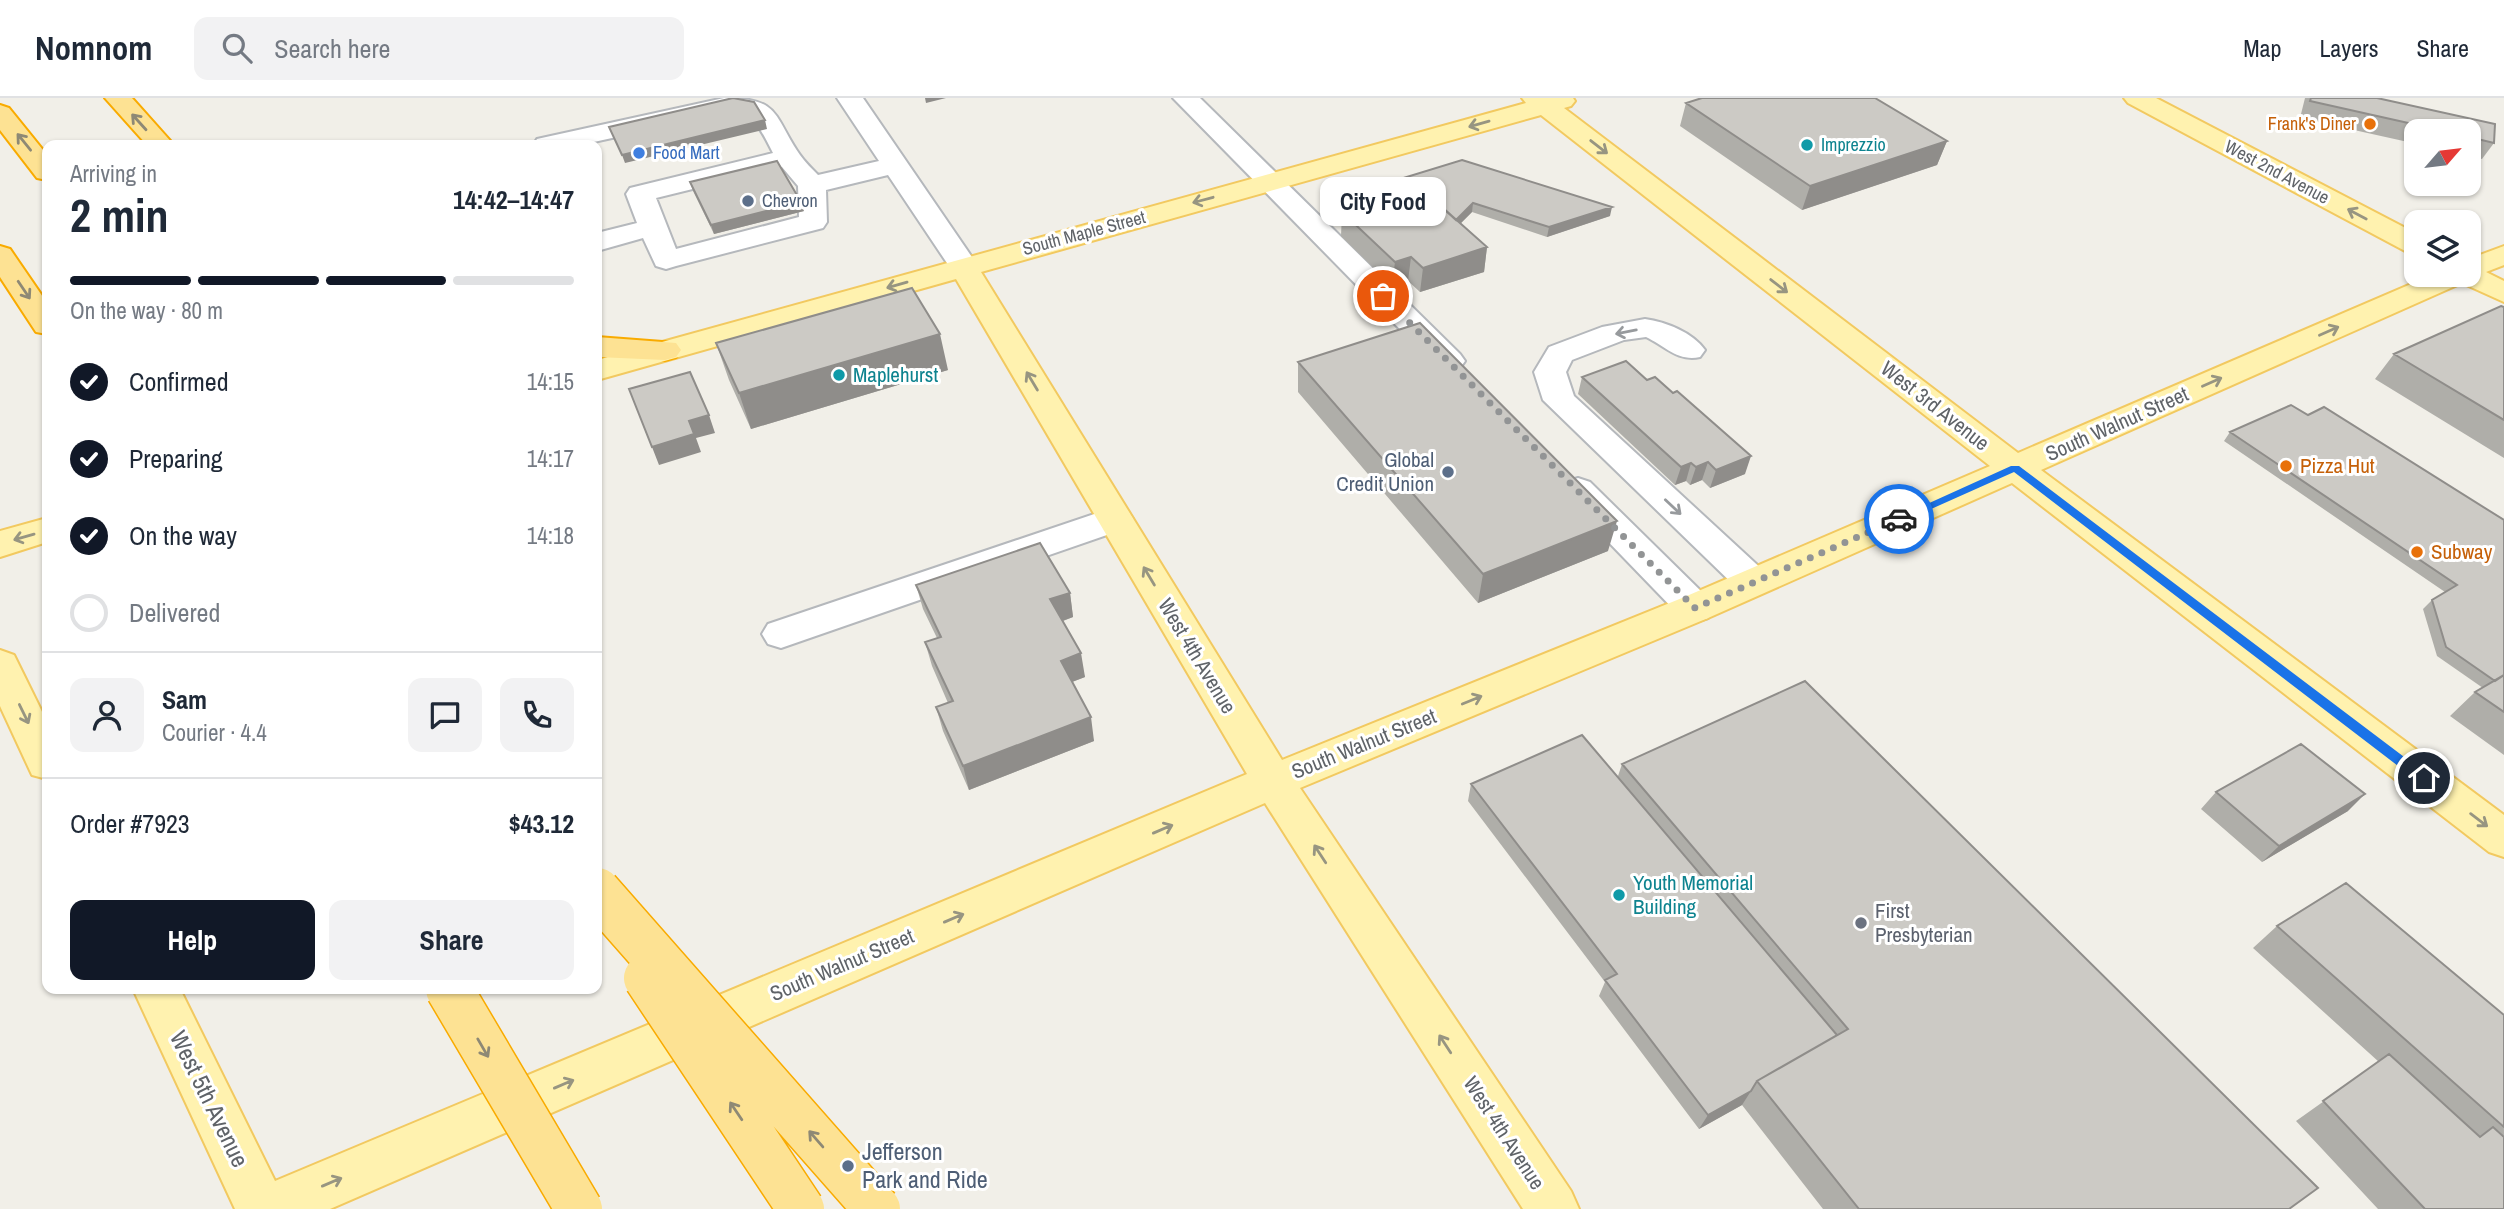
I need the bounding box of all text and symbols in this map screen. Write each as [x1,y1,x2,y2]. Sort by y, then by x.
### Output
search box [194,17,684,80]
text: Nomnom [35,26,152,70]
icon: search [218,29,256,67]
text: Search here [274,31,390,66]
text: Map [2243,32,2281,64]
text: Layers [2319,32,2378,64]
text: Share [2416,32,2469,64]
place label: Frank's Diner [2268,111,2356,136]
one-way arrow [131,114,148,131]
marker: Frank's Diner [2362,116,2378,132]
one-way arrow [1469,118,1491,131]
north arrow [2404,119,2482,196]
map controls [2404,119,2481,287]
place label: Imprezzio [1821,132,1886,157]
street label: West 2nd Avenue [2221,133,2334,210]
one-way arrow [16,134,31,152]
marker: Imprezzio [1799,137,1815,153]
place label: Food Mart [653,140,720,165]
one-way arrow [1589,140,1608,155]
marker: Food Mart [631,145,647,161]
text: Arriving in [70,158,157,189]
callout: City Food [1320,177,1446,226]
text: 14:42–14:47 [453,182,574,217]
text: 2 min [70,184,169,246]
text: City Food [1340,186,1426,217]
place label: Chevron [762,188,818,213]
marker: Chevron [740,193,756,209]
one-way arrow [1192,194,1215,207]
street label: South Maple Street [1020,204,1148,261]
one-way arrow [2347,207,2367,221]
button: layers [2404,210,2481,287]
pin [1353,266,1413,326]
icon: bag [1364,277,1402,315]
one-way arrow [886,279,908,292]
one-way arrow [1770,279,1788,294]
one-way arrow [17,280,31,299]
text: On the way · 80 m [70,295,223,326]
one-way arrow [2318,324,2340,337]
one-way arrow [1615,326,1638,340]
street label: West 3rd Avenue [1875,354,1996,457]
place label: Maplehurst [853,360,938,389]
icon: check [70,363,108,401]
text: Confirmed [129,364,229,399]
text: 14:15 [527,366,574,397]
marker: Maplehurst [831,367,847,383]
one-way arrow [1025,371,1039,391]
one-way arrow [2201,375,2223,388]
street label: South Walnut Street [2041,379,2193,468]
icon: check [70,440,108,478]
text: Preparing [129,441,223,476]
text: 14:17 [527,443,574,474]
place label: Global Credit Union [1336,445,1434,498]
place label: Pizza Hut [2300,451,2375,480]
marker: Pizza Hut [2278,458,2294,474]
marker: Global Credit Union [1440,464,1456,480]
courier [1864,484,1934,554]
one-way arrow [1664,499,1681,516]
icon: car [1880,500,1918,538]
icon: check [70,517,108,555]
text: On the way [129,518,237,553]
text: 14:18 [527,520,574,551]
one-way arrow [13,532,35,545]
place label: Subway [2431,537,2493,566]
marker: Subway [2409,544,2425,560]
one-way arrow [1142,566,1156,586]
street label: West 4th Avenue [1152,593,1243,719]
text: Delivered [129,595,220,630]
button: person [70,678,144,752]
button: chat [408,678,482,752]
button: phone [500,678,574,752]
text: Sam [162,682,207,717]
one-way arrow [1461,692,1482,705]
street label: South Walnut Street [1287,701,1441,786]
one-way arrow [17,703,31,724]
text: Courier · 4.4 [162,717,267,748]
pin [2394,748,2454,808]
icon: home [2405,759,2443,797]
text: Order #7923 [70,806,190,841]
text: $43.12 [509,806,574,841]
one-way arrow [2469,813,2488,828]
one-way arrow [1152,821,1174,834]
one-way arrow [1313,845,1327,864]
place label: Youth Memorial Building [1633,868,1753,921]
marker: Youth Memorial Building [1611,887,1627,903]
place label: First Presbyterian [1875,896,1973,949]
button: Help [70,900,315,980]
button: Share [329,900,574,980]
one-way arrow [943,910,964,923]
marker: First Presbyterian [1853,915,1869,931]
street label: South Walnut Street [765,921,918,1008]
street label: West 5th Avenue [163,1025,257,1172]
one-way arrow [1438,1035,1453,1054]
one-way arrow [477,1037,491,1057]
street label: West 4th Avenue [1457,1070,1552,1195]
one-way arrow [553,1076,575,1089]
one-way arrow [728,1102,742,1122]
one-way arrow [808,1131,824,1149]
place label: Jefferson Park and Ride [862,1135,988,1195]
marker: Jefferson Park and Ride [840,1158,856,1174]
one-way arrow [321,1175,343,1188]

